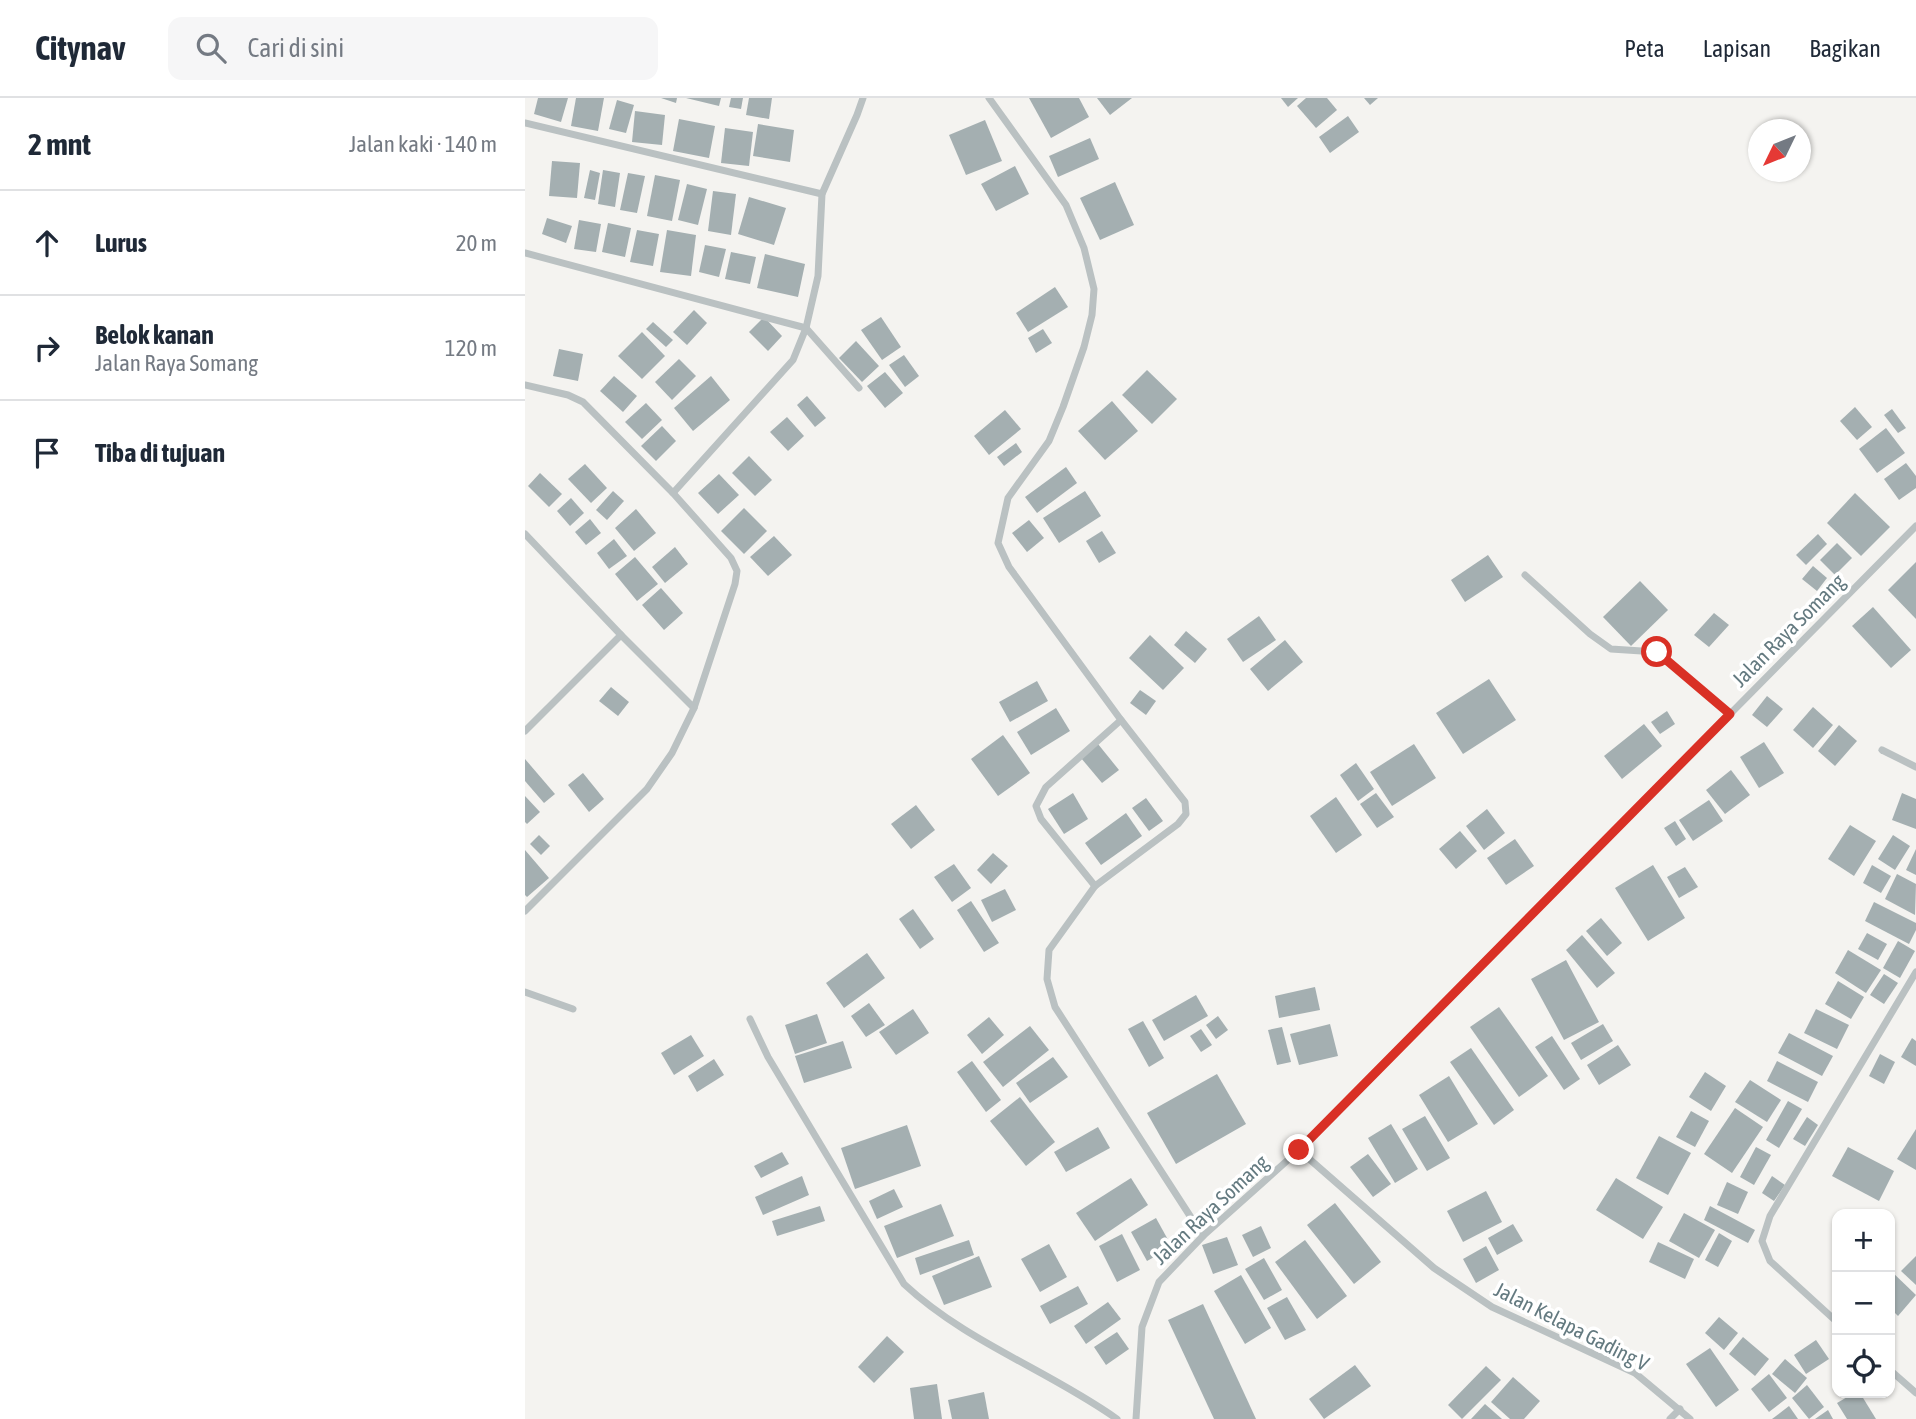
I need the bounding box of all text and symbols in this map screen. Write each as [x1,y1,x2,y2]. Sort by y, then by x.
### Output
search box [168,17,658,80]
text: Citynav [35,29,126,67]
icon: search [192,29,230,67]
text: Cari di sini [248,33,344,63]
text: Peta [1624,35,1665,62]
text: Lapisan [1703,35,1771,62]
text: Bagikan [1809,35,1881,62]
north arrow [1748,119,1811,182]
text: 2 mnt [28,127,91,161]
text: Jalan kaki · 140 m [349,131,497,157]
icon: ahead [28,224,66,262]
text: Lurus [95,228,147,258]
text: 20 m [456,230,497,256]
text: Belok kanan [95,320,214,350]
icon: right [28,329,66,367]
text: 120 m [445,335,497,361]
text: Jalan Raya Somang [95,350,258,376]
icon: arrive [28,434,66,472]
text: Tiba di tujuan [95,438,225,468]
street label: Jalan Raya Somang [1727,569,1849,691]
route start [1641,636,1672,667]
route end [1283,1134,1314,1165]
street label: Jalan Raya Somang [1147,1149,1273,1269]
map controls [1832,1209,1895,1398]
button: + [1832,1209,1895,1272]
button: − [1832,1272,1895,1335]
street label: Jalan Kelapa Gading V [1491,1277,1654,1376]
button: locate [1832,1335,1895,1398]

